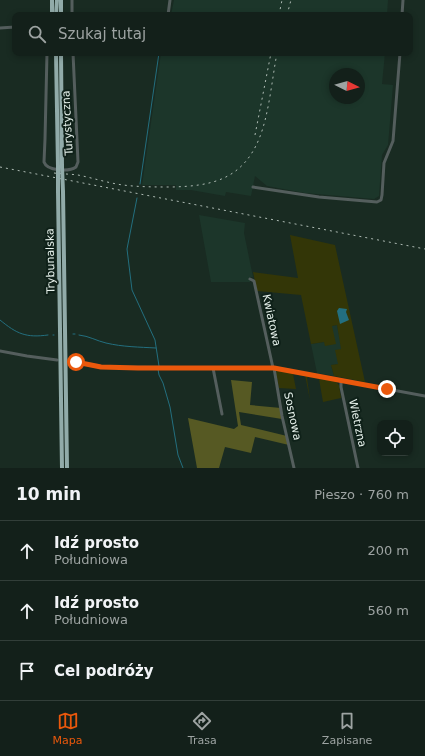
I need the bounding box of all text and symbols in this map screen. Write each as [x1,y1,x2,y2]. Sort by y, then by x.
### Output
search box [12,12,413,56]
icon: search [26,23,48,45]
text: Szukaj tutaj [58,25,146,43]
north arrow [329,68,365,104]
street label: Turystyczna [59,90,76,157]
street label: Trybunalska [43,228,58,295]
street label: Kwiatowa [260,293,283,347]
route start [67,353,85,371]
route end [378,380,396,398]
street label: Sosnowa [281,391,304,441]
street label: Wietrzna [346,398,369,448]
map controls [377,420,413,456]
button: locate [377,420,413,456]
text: 10 min [16,484,81,504]
text: Pieszo · 760 m [314,487,409,502]
text: Idź prosto [54,534,139,552]
icon: ahead [16,540,38,562]
text: 200 m [367,543,409,558]
text: Południowa [54,552,128,567]
text: Idź prosto [54,594,139,612]
icon: ahead [16,600,38,622]
text: 560 m [367,603,409,618]
text: Południowa [54,612,128,627]
icon: arrive [16,660,38,682]
text: Cel podróży [54,662,154,680]
tab: Mapa [53,710,83,747]
tab: Trasa [188,710,217,747]
tab: Zapisane [322,710,372,747]

